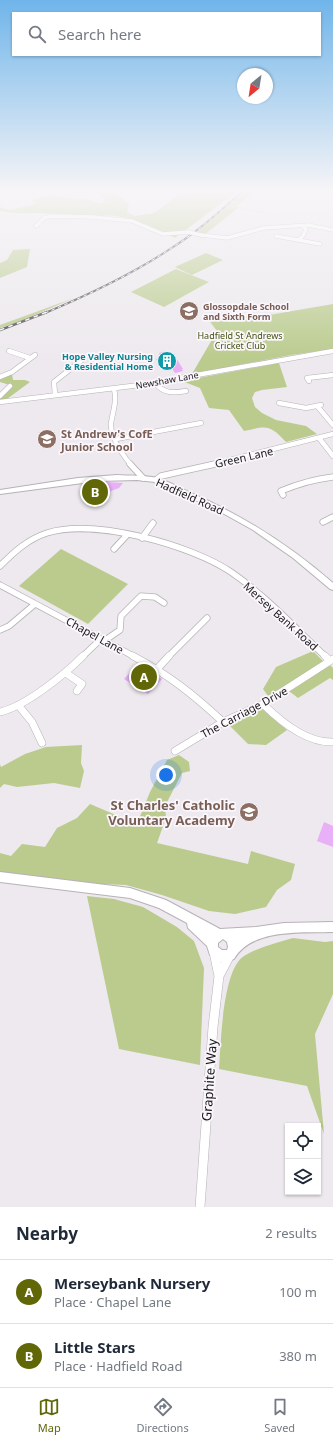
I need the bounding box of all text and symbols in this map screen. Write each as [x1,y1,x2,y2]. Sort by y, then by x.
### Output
search box [12,12,321,56]
icon: search [26,23,48,45]
text: Search here [58,24,141,44]
north arrow [237,68,273,104]
school or university icon: Glossopdale School and Sixth Form [178,300,200,322]
place label: Glossopdale School and Sixth Form [203,300,289,323]
park label: Hadfield St Andrews Cricket Club [197,329,283,352]
place label: Hope Valley Nursing & Residential Home [62,350,153,373]
building icon: Hope Valley Nursing & Residential Home [156,350,178,372]
street label: Newshaw Lane [135,368,199,392]
place label: St Andrew's CofE Junior School [60,426,153,454]
school or university icon: St Andrew's CofE Junior School [36,428,58,450]
street label: Green Lane [213,443,275,471]
street label: Hadfield Road [154,474,226,518]
pin: B [82,477,108,507]
street label: Mersey Bank Road [240,578,322,654]
street label: Chapel Lane [64,613,126,657]
pin: A [131,662,157,692]
street label: The Carriage Drive [198,683,290,741]
your location [156,765,176,785]
place label: St Charles' Catholic Voluntary Academy [108,796,236,829]
school or university icon: St Charles' Catholic Voluntary Academy [238,801,260,823]
street label: Graphite Way [197,1038,221,1122]
map controls [285,1123,321,1195]
button: locate [285,1123,321,1159]
button: layers [285,1159,321,1195]
text: Nearby [16,1222,78,1245]
text: 2 results [265,1224,317,1242]
text: Merseybank Nursery [54,1273,210,1293]
text: A [25,1283,34,1301]
text: 100 m [279,1283,317,1301]
text: Place · Chapel Lane [54,1293,171,1311]
text: Little Stars [54,1337,135,1357]
text: B [25,1347,33,1365]
text: 380 m [279,1347,317,1365]
text: Place · Hadfield Road [54,1357,182,1375]
tab: Map [38,1396,61,1435]
tab: Directions [136,1396,189,1435]
tab: Saved [264,1396,295,1435]

